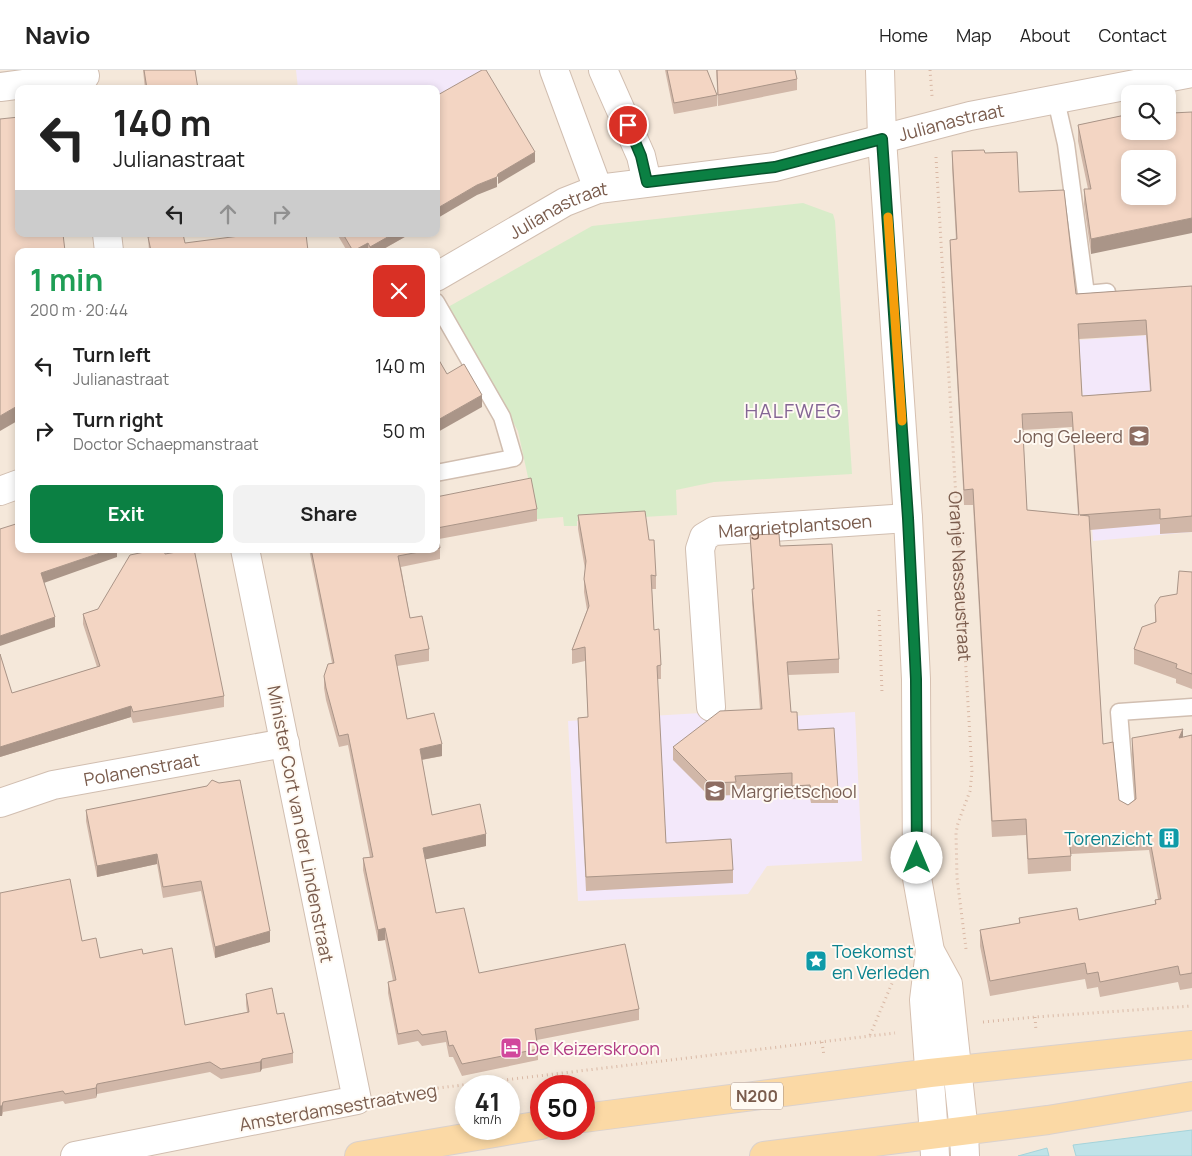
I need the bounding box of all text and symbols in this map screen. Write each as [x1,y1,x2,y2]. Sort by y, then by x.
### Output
text: Navio [25,18,90,51]
text: Home [879,23,928,47]
text: Map [956,23,992,47]
text: About [1020,23,1070,47]
text: Contact [1098,23,1167,47]
map controls [1121,85,1176,205]
button: search [1121,85,1176,140]
street label: Julianastraat [896,98,1006,146]
text: 140 m [113,99,211,147]
pin [607,104,649,146]
icon: left [30,105,95,170]
icon: arrive [614,111,642,139]
text: Julianastraat [113,144,245,174]
button: layers [1121,150,1176,205]
street label: Julianastraat [504,176,609,244]
icon: left [161,200,189,228]
icon: ahead [214,200,242,228]
icon: right [267,200,295,228]
text: 1 min [30,259,103,300]
button: close [373,265,425,317]
text: 200 m · 20:44 [30,299,128,321]
text: Turn left [73,342,151,368]
icon: left [30,352,58,380]
text: 140 m [375,353,425,379]
text: Julianastraat [73,368,169,390]
district label: HALFWEG [744,397,842,424]
text: Turn right [73,407,163,433]
icon: right [30,417,58,445]
text: 50 m [383,418,425,444]
place label: Jong Geleerd [1014,424,1123,448]
school or university icon: Jong Geleerd [1127,424,1151,448]
text: Doctor Schaepmanstraat [73,433,259,455]
button: Exit [30,485,223,543]
button: Share [233,485,425,543]
street label: Oranje Nassaustraat [944,490,978,662]
street label: Margrietplantsoen [717,508,873,543]
street label: Minister Cort van der Lindenstraat [262,683,340,965]
street label: Polanenstraat [82,747,201,791]
school or university icon: Margrietschool [703,779,727,803]
place label: Margrietschool [731,779,857,803]
place label: Torenzicht [1064,826,1153,850]
building icon: Torenzicht [1157,826,1181,850]
position arrow [890,831,942,883]
place label: Toekomst en Verleden [832,939,930,984]
place icon: Toekomst en Verleden [804,949,828,973]
hotel icon: De Keizerskroon [499,1036,523,1060]
place label: De Keizerskroon [527,1036,660,1060]
speed limit sign: 50 [530,1075,595,1140]
street label: Amsterdamsestraatweg [237,1078,439,1136]
road number: N200 [731,1082,783,1110]
text: 41 [474,1084,501,1119]
text: km/h [474,1111,501,1128]

